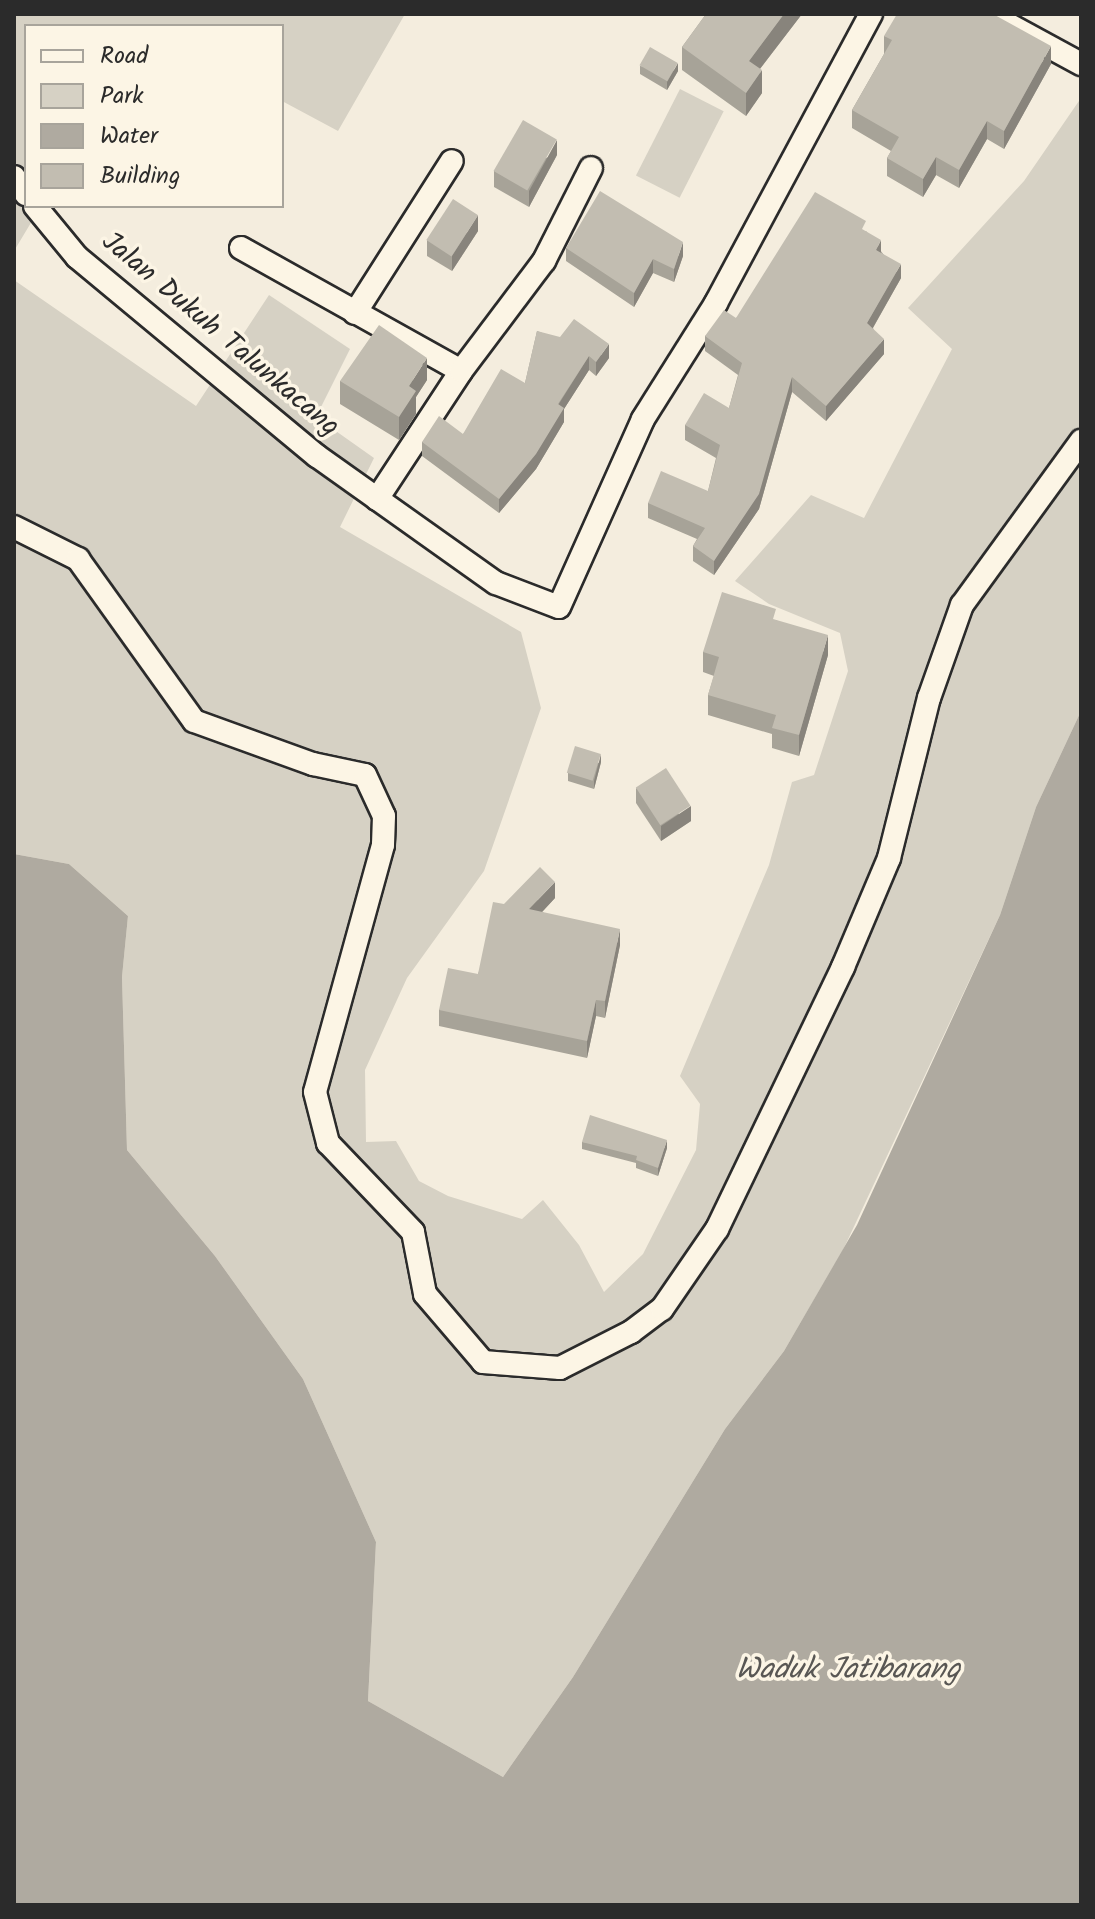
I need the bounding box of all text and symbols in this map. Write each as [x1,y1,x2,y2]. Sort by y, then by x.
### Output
legend [24,24,284,208]
text: Road [100,37,148,76]
text: Park [100,77,144,116]
text: Water [100,117,158,156]
text: Building [100,157,180,196]
street label: Jalan Dukuh Talunkacang [94,226,346,444]
water label: Waduk Jatibarang [736,1652,960,1688]

